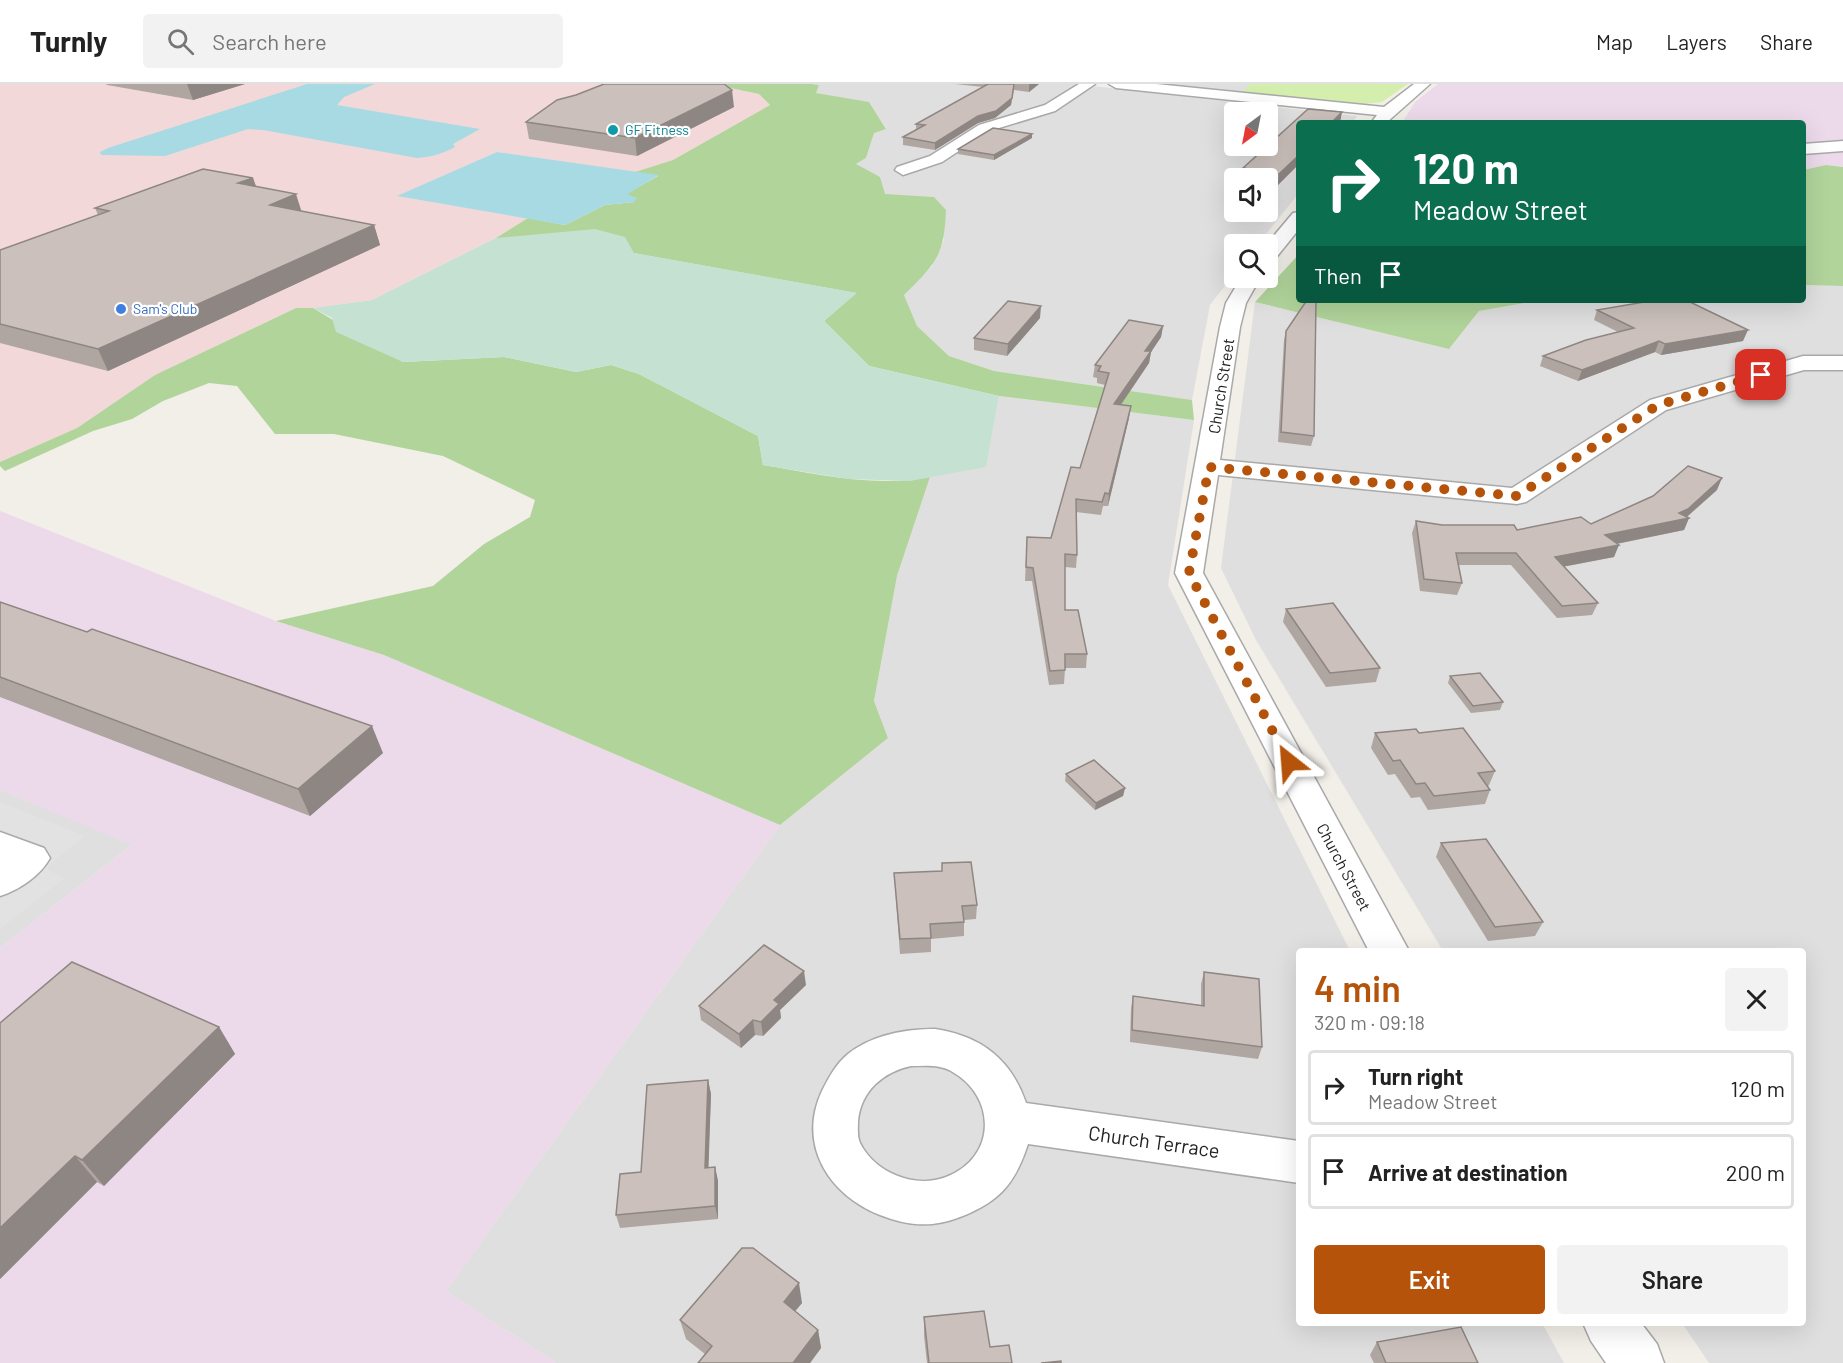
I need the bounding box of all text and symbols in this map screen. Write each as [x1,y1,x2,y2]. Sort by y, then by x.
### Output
search box [143,14,563,68]
text: Turnly [30,24,107,58]
icon: search [164,25,197,58]
text: Search here [212,28,327,54]
text: Map [1596,29,1633,54]
text: Layers [1666,29,1727,54]
text: Share [1760,29,1813,54]
north arrow [1224,102,1278,156]
map controls [1224,102,1278,288]
place label: GF Fitness [625,121,689,138]
marker: GF Fitness [606,123,620,137]
text: 120 m [1413,142,1519,192]
icon: right [1314,144,1392,222]
button: sound [1224,168,1278,222]
text: Meadow Street [1413,193,1588,225]
button: search [1224,234,1278,288]
icon: arrive [1374,258,1407,291]
text: Then [1314,262,1362,288]
place label: Sam's Club [133,300,197,317]
marker: Sam's Club [114,302,128,316]
street label: Church Street [1204,337,1237,435]
pin [1735,349,1786,400]
icon: arrive [1744,358,1777,391]
position arrow [1257,730,1321,794]
street label: Church Street [1313,820,1375,914]
text: 4 min [1314,966,1401,1009]
button: close [1725,968,1788,1031]
text: 320 m · 09:18 [1314,1010,1425,1034]
text: Turn right [1368,1063,1463,1089]
icon: right [1317,1071,1350,1104]
text: 120 m [1730,1075,1785,1101]
text: Meadow Street [1368,1089,1498,1113]
street label: Church Terrace [1087,1120,1221,1162]
icon: arrive [1317,1155,1350,1188]
text: Arrive at destination [1368,1159,1567,1185]
text: 200 m [1726,1159,1785,1185]
button: Exit [1314,1245,1545,1314]
button: Share [1557,1245,1788,1314]

